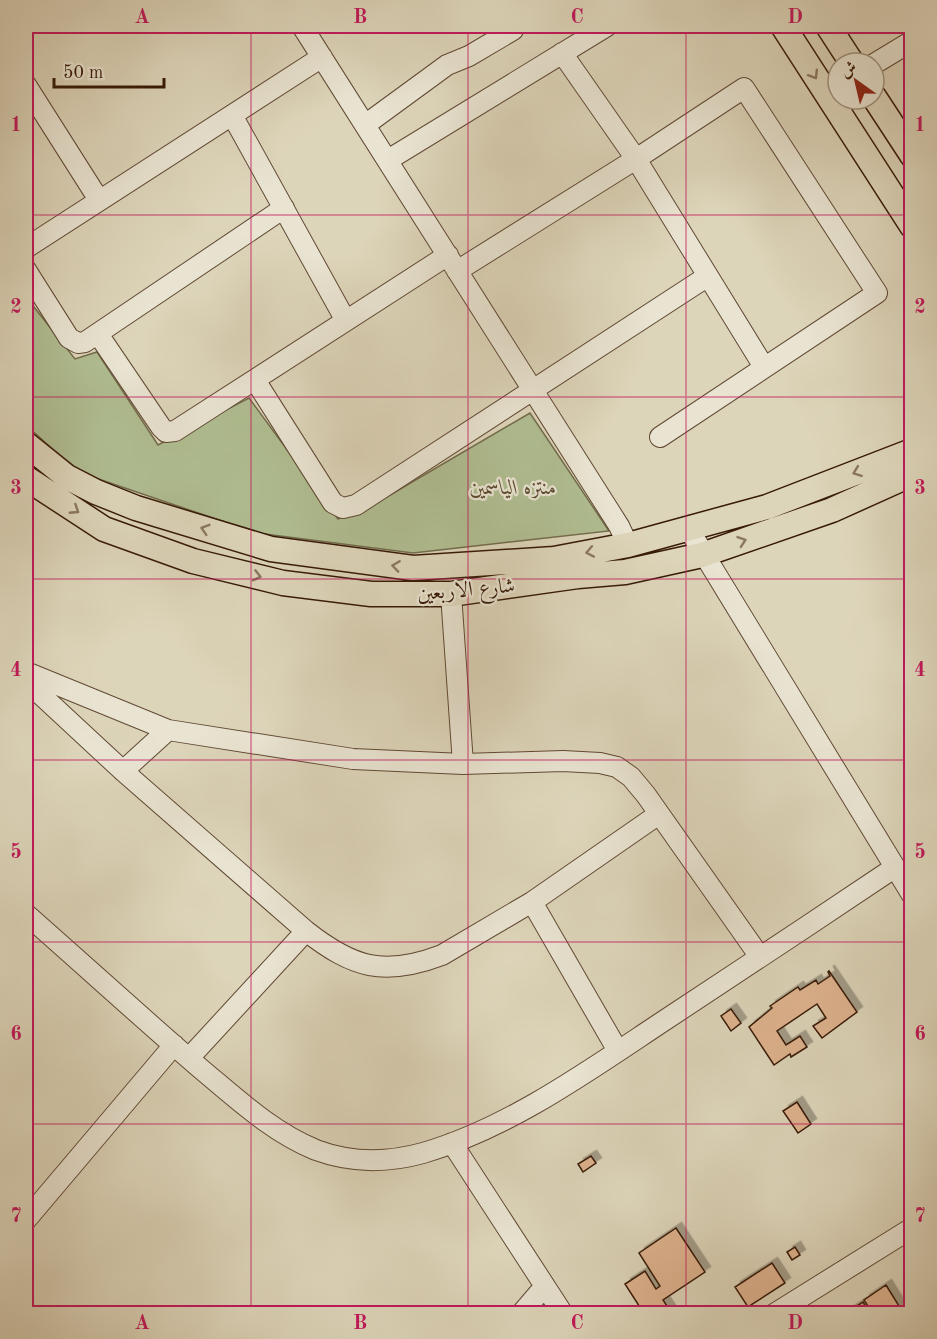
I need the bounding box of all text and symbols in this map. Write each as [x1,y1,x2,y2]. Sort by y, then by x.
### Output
text: A [134,8,150,28]
text: B [353,8,367,28]
text: C [570,8,584,28]
text: D [787,8,803,28]
scale bar [54,51,164,89]
north arrow [826,51,886,111]
text: ش [838,59,860,81]
text: 50 m [63,64,103,82]
one-way arrow [807,69,819,79]
text: 1 [10,116,22,136]
text: 1 [914,116,926,136]
text: 2 [10,298,22,318]
text: 2 [914,298,926,318]
one-way arrow [852,465,863,477]
park label: منتزه الياسمين [469,478,557,499]
text: 3 [10,479,22,499]
text: 3 [914,479,926,499]
one-way arrow [68,503,79,514]
one-way arrow [200,524,211,536]
one-way arrow [736,536,747,548]
one-way arrow [585,545,595,558]
one-way arrow [392,560,401,573]
one-way arrow [252,569,262,582]
street label: شارع الاربعين [416,576,516,611]
text: 4 [10,661,22,681]
text: 4 [914,661,926,681]
text: 5 [10,842,22,863]
text: 5 [914,842,926,863]
text: 6 [10,1025,22,1045]
text: 6 [914,1025,926,1045]
text: 7 [10,1207,22,1227]
text: 7 [914,1207,926,1227]
text: A [134,1314,150,1334]
text: B [353,1314,367,1334]
text: C [570,1314,584,1334]
text: D [787,1314,803,1334]

